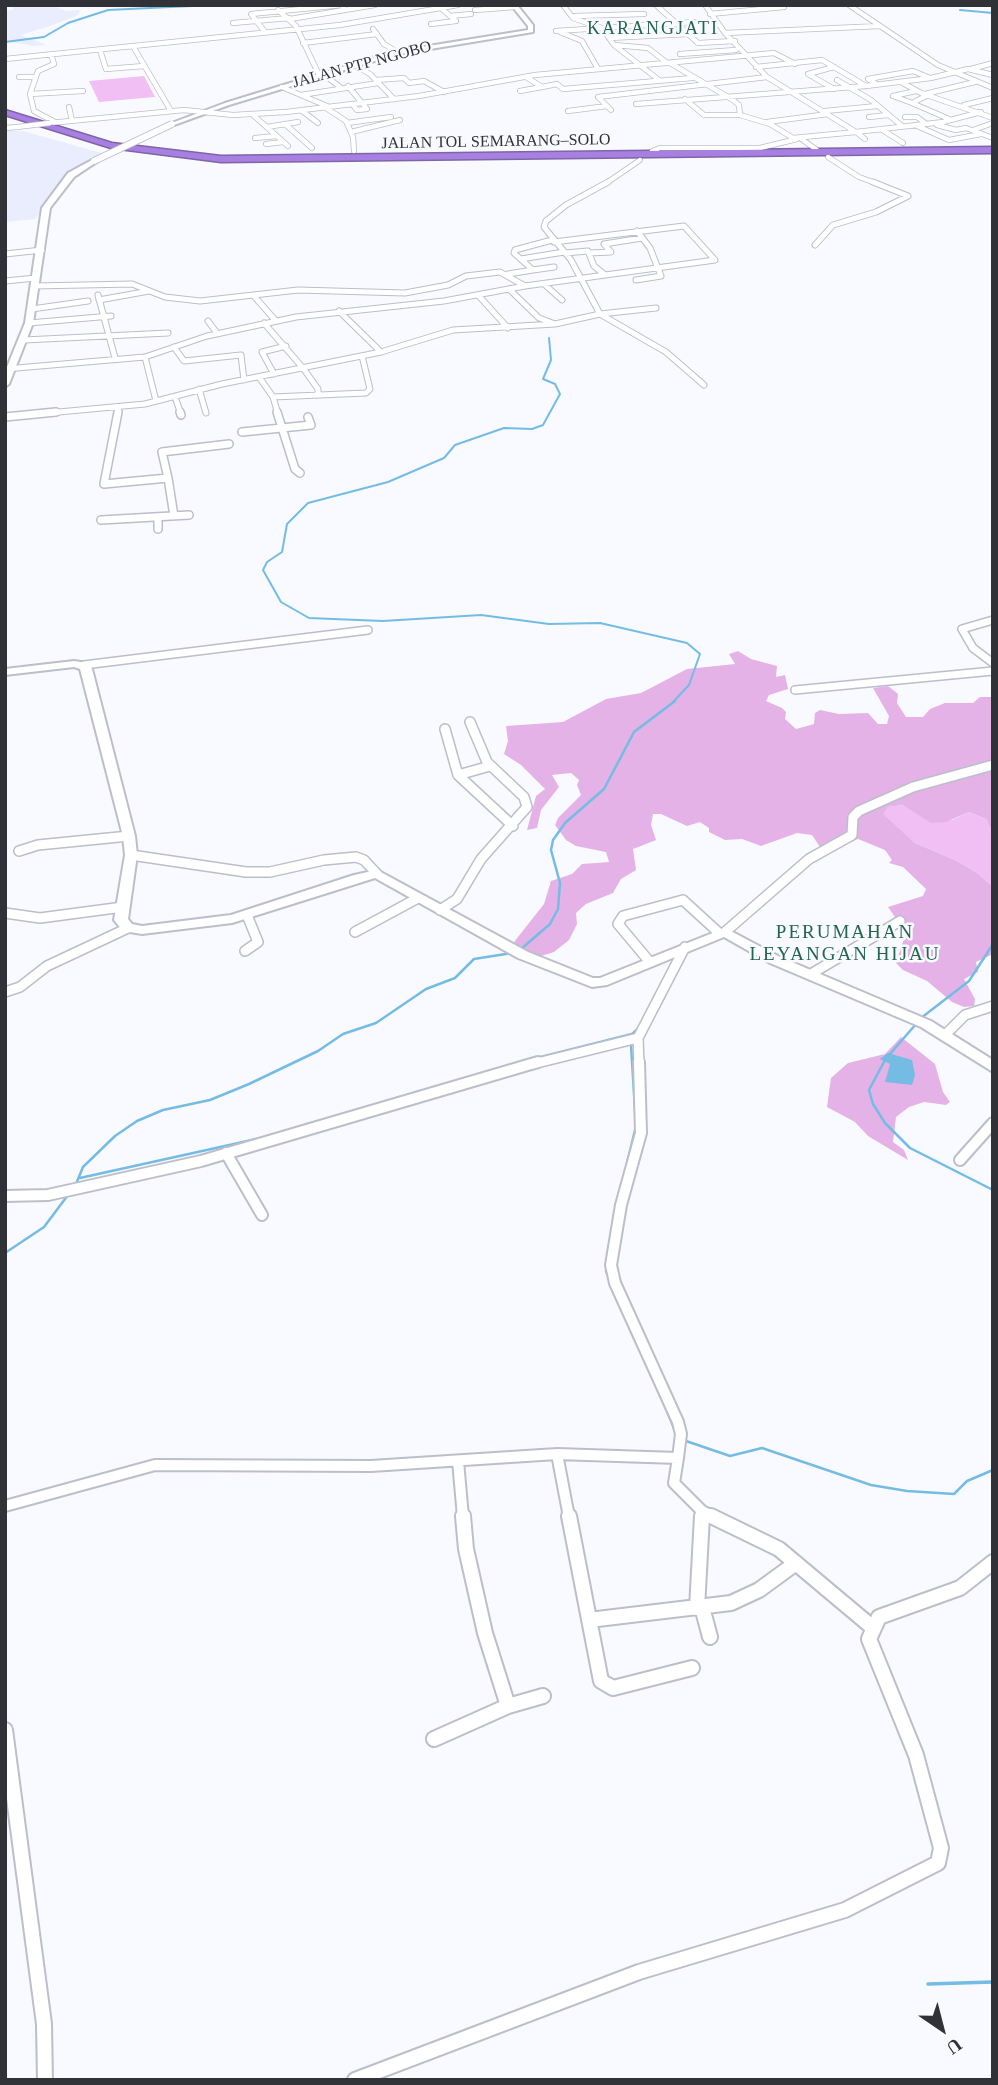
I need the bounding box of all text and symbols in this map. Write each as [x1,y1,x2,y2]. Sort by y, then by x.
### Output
district label: KARANGJATI [588,18,718,40]
street label: JALAN PTP NGOBO [290,37,434,93]
street label: JALAN TOL SEMARANG–SOLO [381,130,611,154]
district label: PERUMAHAN LEYANGAN HIJAU [751,922,939,966]
north arrow [907,1994,977,2064]
text: U [943,2034,966,2059]

